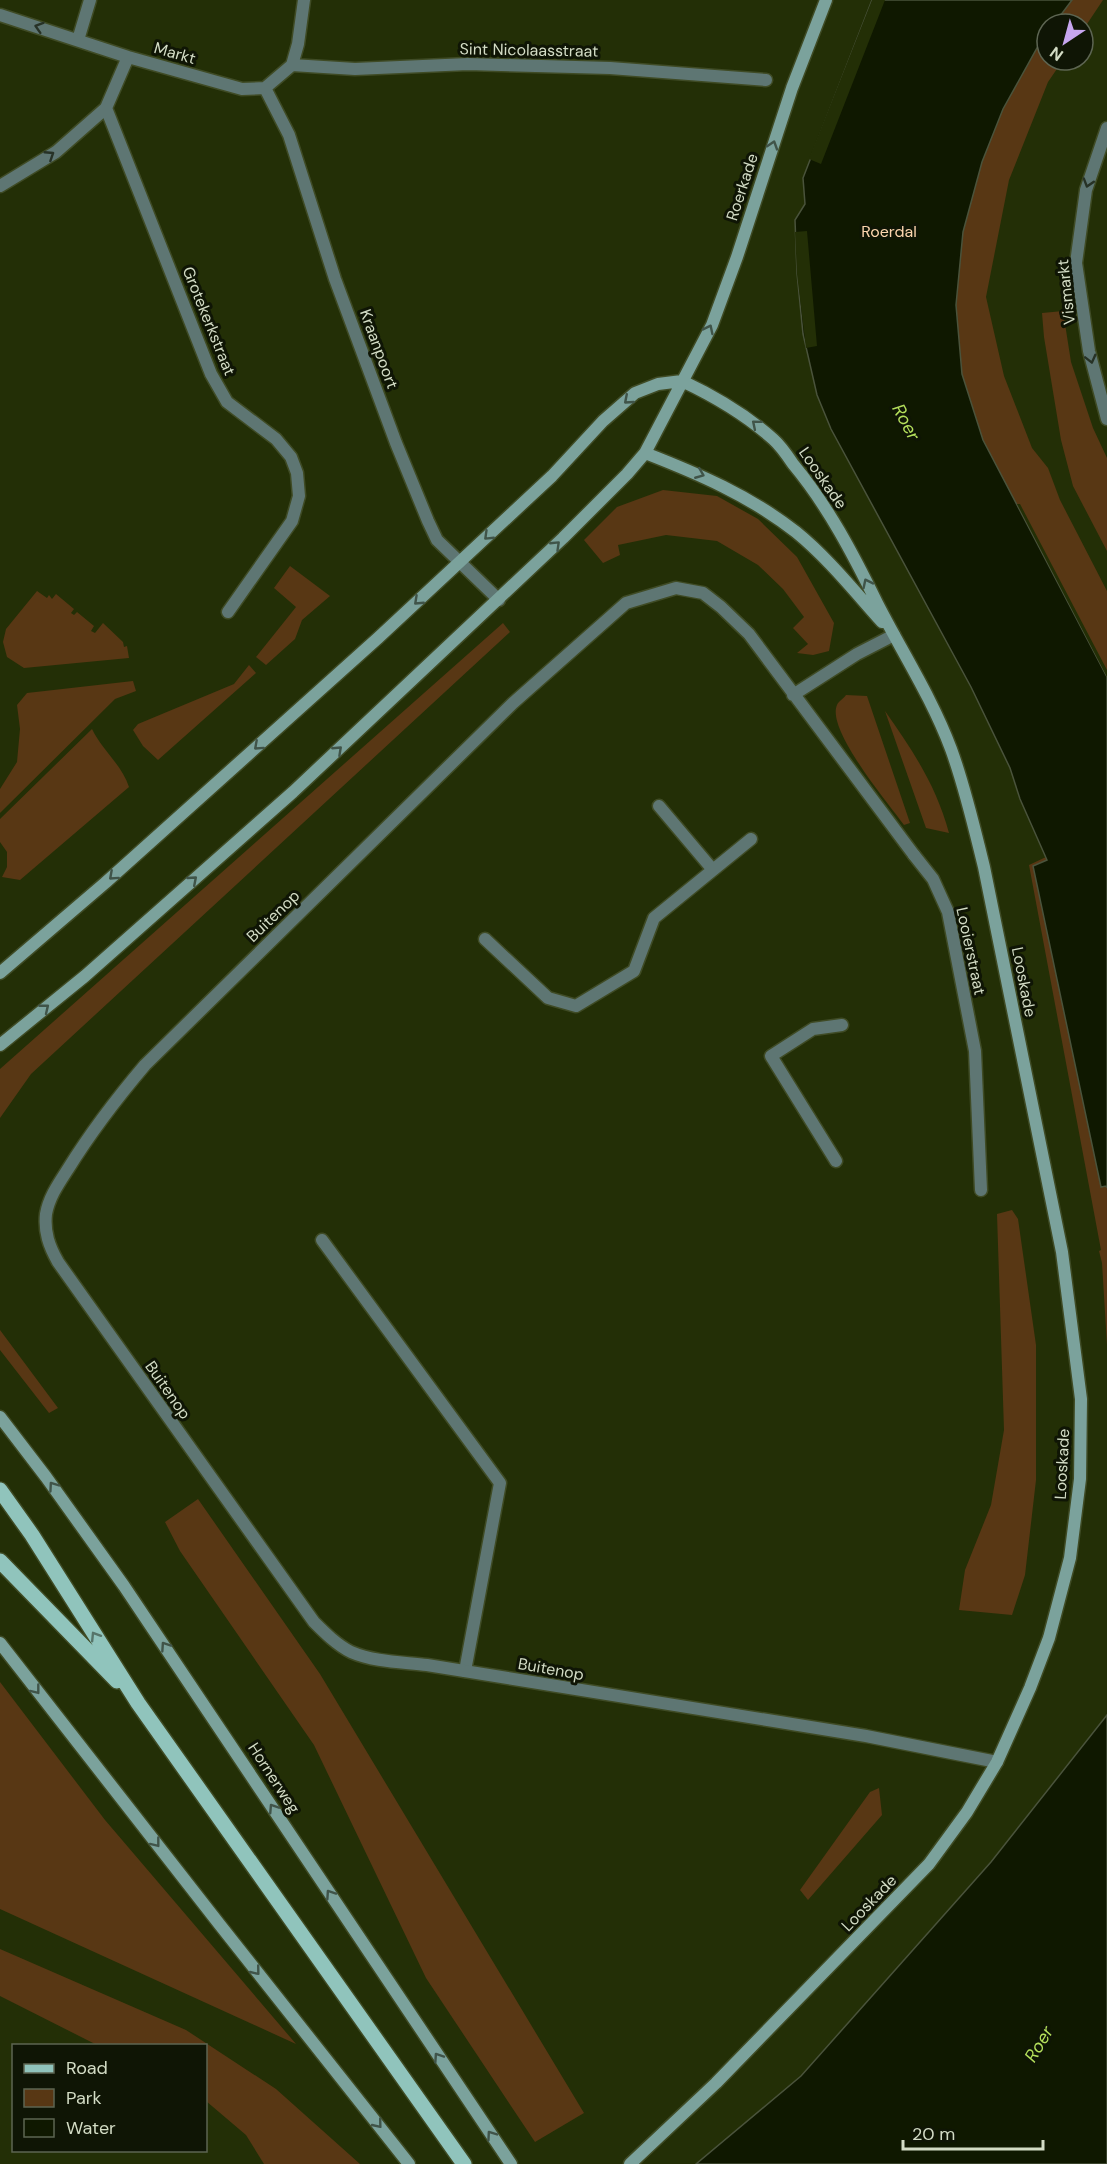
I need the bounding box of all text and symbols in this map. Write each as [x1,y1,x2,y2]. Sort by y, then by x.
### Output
north arrow [1035,12,1095,72]
one-way arrow [34,22,45,34]
street label: Markt [152,37,198,69]
street label: Sint Nicolaasstraat [459,38,599,62]
text: N [1046,42,1067,66]
one-way arrow [766,140,779,151]
one-way arrow [44,151,54,163]
street label: Roerkade [721,151,763,223]
one-way arrow [1083,177,1095,188]
park label: Roerdal [861,221,917,242]
street label: Vismarkt [1052,258,1080,326]
street label: Grotekerkstraat [178,264,240,378]
street label: Kraanpoort [355,306,403,392]
one-way arrow [702,325,714,336]
one-way arrow [1084,354,1097,364]
one-way arrow [624,393,635,404]
water label: Roer [886,400,926,446]
one-way arrow [752,421,763,432]
street label: Looskade [794,443,852,513]
one-way arrow [693,467,704,479]
one-way arrow [485,528,496,539]
one-way arrow [549,541,560,552]
one-way arrow [863,578,874,589]
one-way arrow [414,594,425,605]
one-way arrow [254,739,265,750]
one-way arrow [331,747,342,758]
one-way arrow [109,869,119,880]
one-way arrow [186,877,197,888]
street label: Buitenop [242,885,304,947]
street label: Looierstraat [951,905,991,997]
street label: Looskade [1007,945,1041,1019]
one-way arrow [38,1004,49,1015]
street label: Buitenop [140,1357,196,1423]
street label: Looskade [1050,1428,1074,1500]
one-way arrow [49,1482,60,1493]
one-way arrow [92,1631,103,1642]
one-way arrow [161,1642,172,1653]
street label: Buitenop [516,1653,586,1685]
one-way arrow [29,1683,40,1694]
street label: Hornerweg [243,1739,305,1817]
one-way arrow [269,1804,280,1815]
one-way arrow [148,1837,159,1848]
street label: Looskade [837,1870,901,1936]
one-way arrow [326,1890,337,1901]
one-way arrow [249,1964,260,1975]
water label: Roer [1019,2020,1060,2067]
legend [12,2044,207,2152]
one-way arrow [434,2052,445,2063]
text: Road [66,2056,108,2080]
text: Park [66,2086,102,2110]
scale bar [903,2113,1042,2151]
text: Water [66,2116,116,2140]
one-way arrow [370,2117,381,2128]
text: 20 m [912,2122,955,2146]
one-way arrow [487,2130,498,2141]

